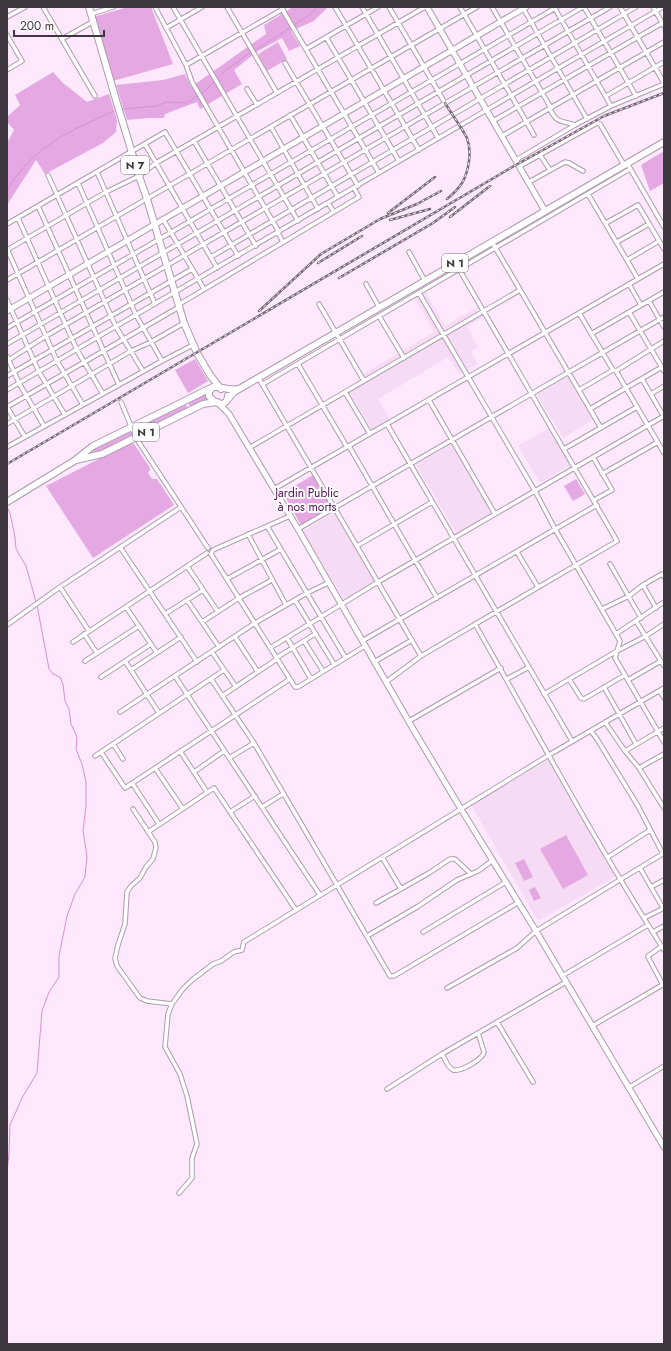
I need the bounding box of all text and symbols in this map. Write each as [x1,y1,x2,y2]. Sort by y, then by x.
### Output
scale bar [14,12,104,38]
text: 200 m [20,17,54,35]
road number: N 7 [121,156,149,174]
road number: N 1 [442,254,468,272]
road number: N 1 [133,423,159,441]
park label: Jardin Public à nos morts [273,484,339,516]

